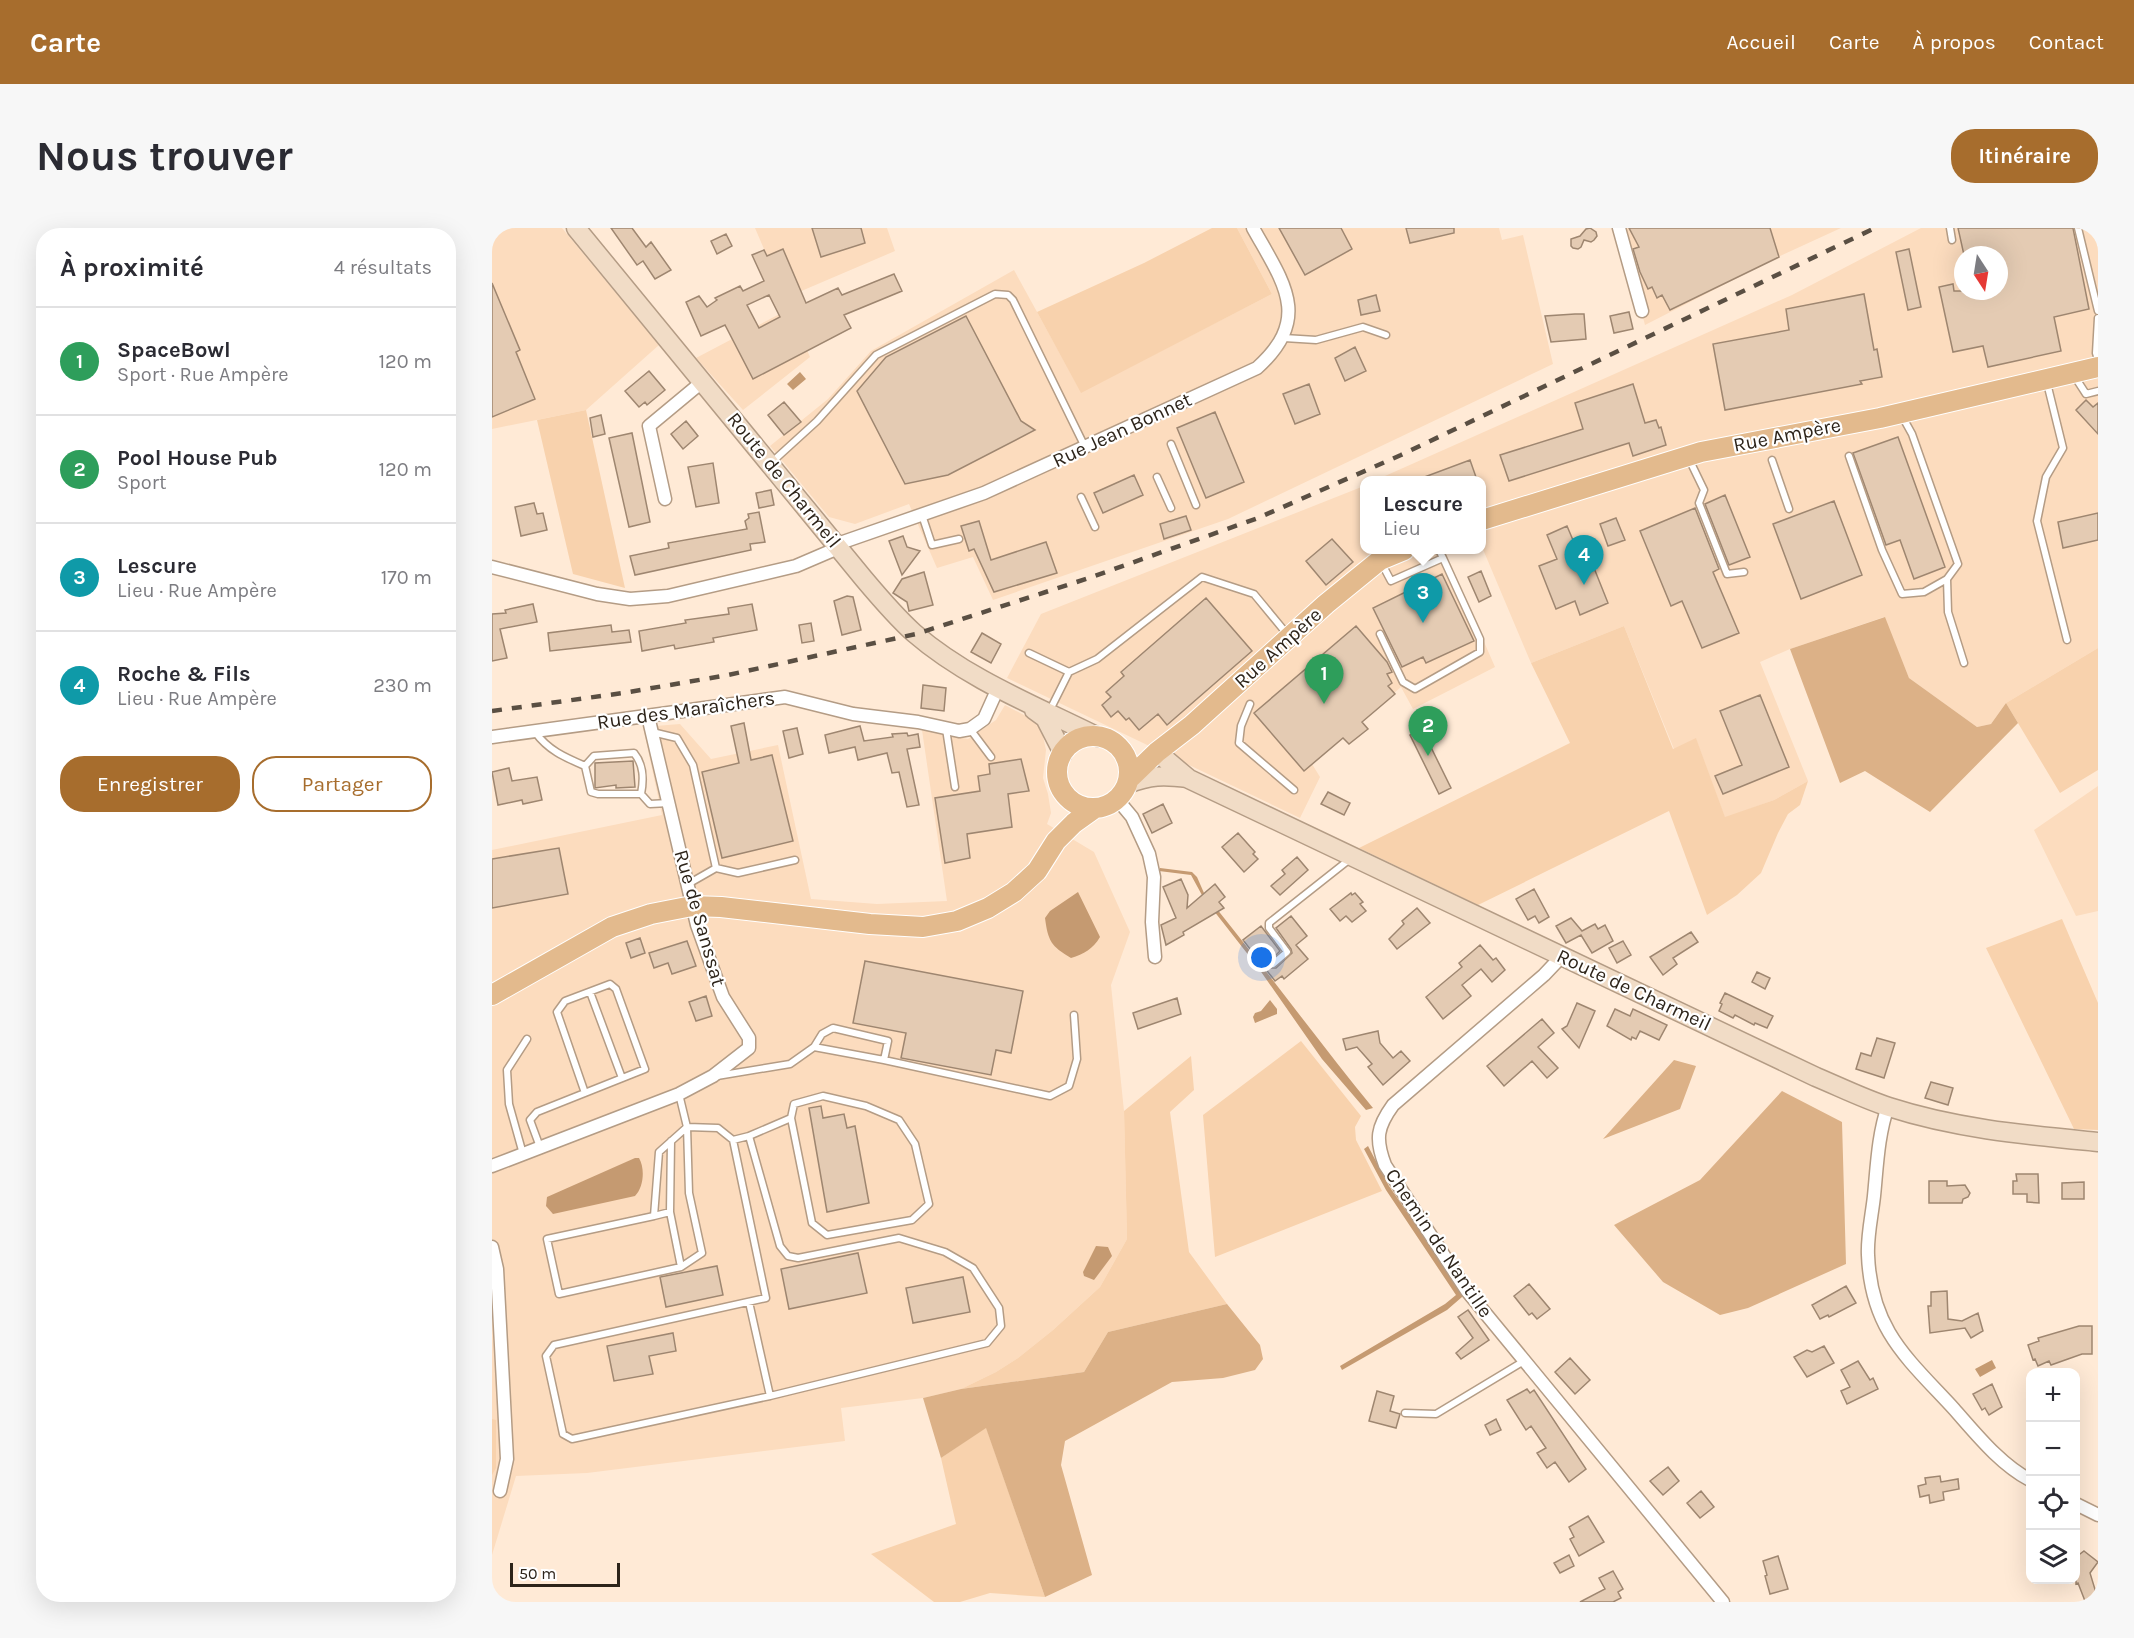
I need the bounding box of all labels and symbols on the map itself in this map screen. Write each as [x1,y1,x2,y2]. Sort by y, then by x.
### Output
north arrow [1954,246,2008,300]
street label: Rue Jean Bonnet [1049,388,1196,472]
street label: Route de Charmeil [722,408,846,552]
street label: Rue Ampère [1731,413,1843,457]
pin: 4 [1564,536,1604,585]
pin: 3 [1404,574,1442,623]
street label: Rue Ampère [1230,603,1326,693]
pin: 1 [1304,654,1344,704]
street label: Rue des Maraîchers [596,686,776,734]
pin: 2 [1408,706,1448,756]
street label: Rue de Sanssat [670,847,731,989]
your location [1247,943,1276,972]
street label: Route de Charmeil [1553,944,1715,1036]
street label: Chemin de Nantille [1381,1164,1497,1322]
scale bar [510,1560,620,1588]

